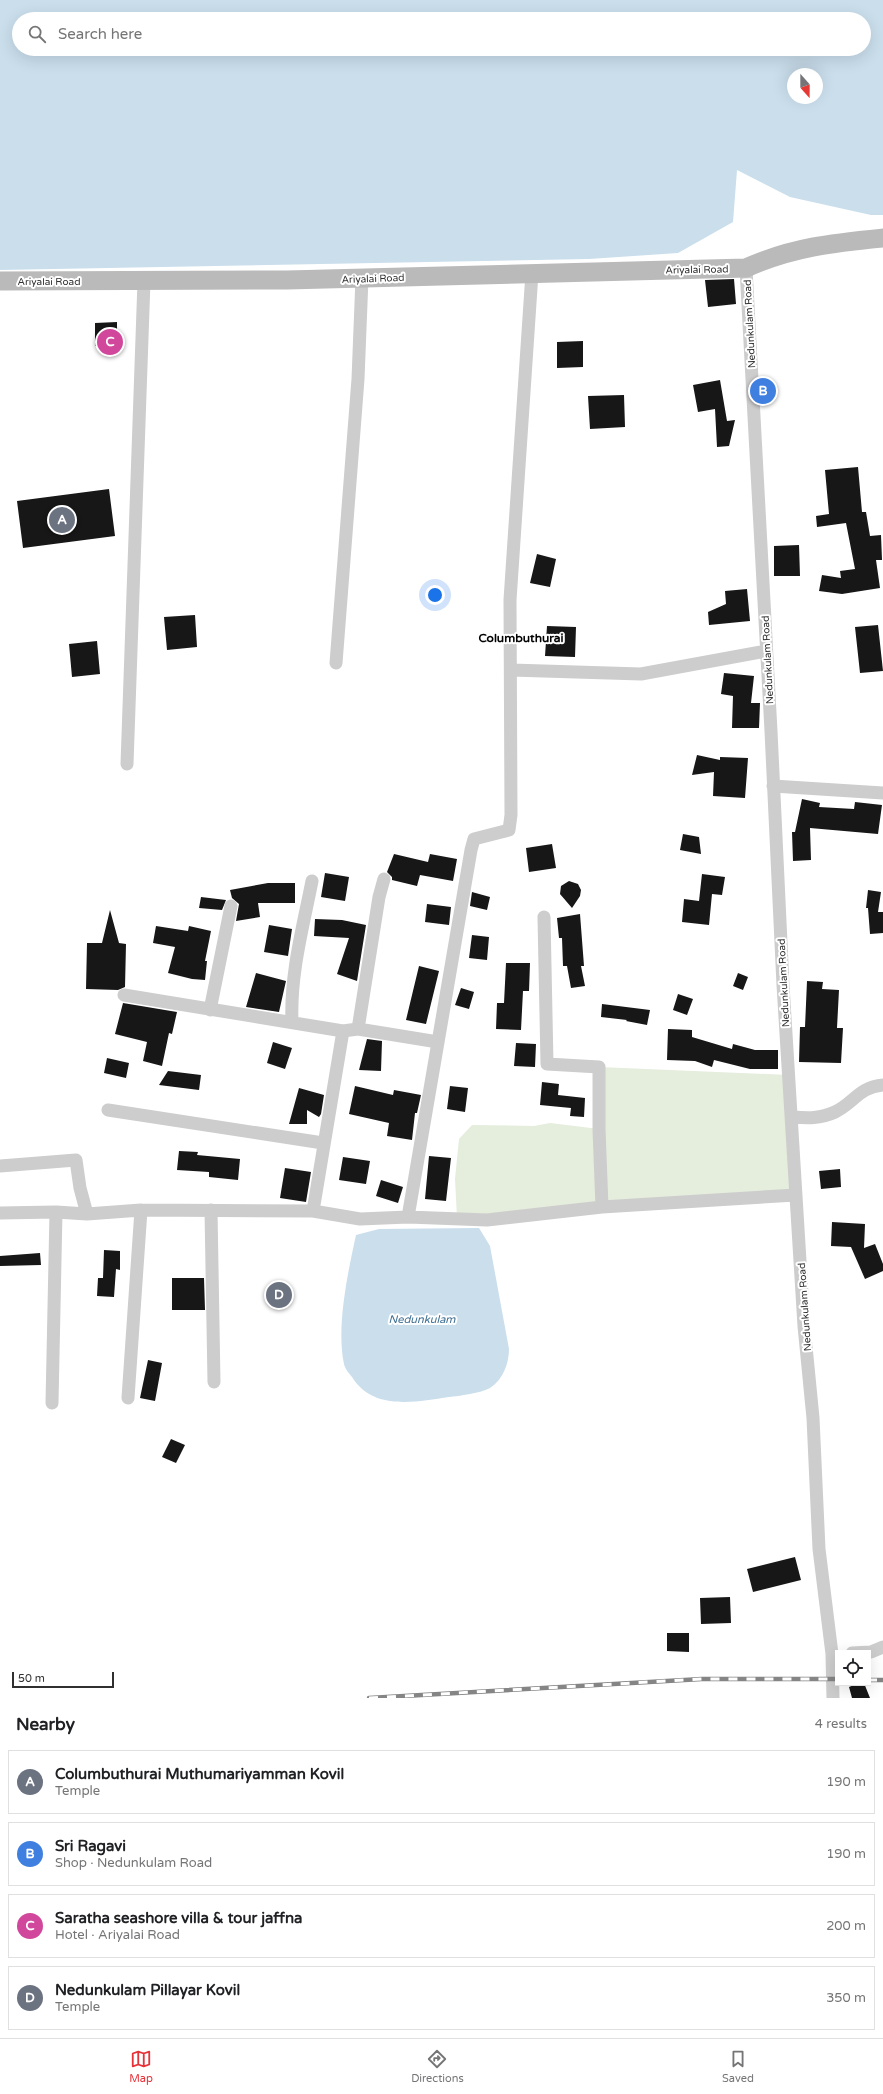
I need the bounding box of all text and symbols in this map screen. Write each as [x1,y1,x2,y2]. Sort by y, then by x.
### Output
search box [12,12,871,56]
icon: search [26,23,48,45]
text: Search here [58,25,142,43]
north arrow [787,68,823,104]
street label: Ariyalai Road [665,263,729,277]
street label: Ariyalai Road [341,272,405,286]
street label: Ariyalai Road [18,276,80,288]
street label: Nedunkulam Road [742,279,758,369]
pin: C [97,327,123,357]
pin: B [750,376,776,406]
pin: A [49,505,75,535]
your location [425,585,445,605]
street label: Nedunkulam Road [760,615,776,705]
district label: Columbuthurai [478,631,564,645]
street label: Nedunkulam Road [776,938,792,1028]
street label: Nedunkulam Road [796,1262,814,1352]
pin: D [266,1280,292,1310]
water label: Nedunkulam [389,1313,456,1326]
map controls [835,1650,871,1686]
button: locate [835,1650,871,1686]
scale bar [12,1670,114,1689]
text: 50 m [18,1672,45,1685]
text: Nearby [16,1714,75,1735]
text: 4 results [815,1716,867,1732]
text: Columbuthurai Muthumariyamman Kovil [55,1765,344,1783]
text: A [25,1774,35,1790]
text: 190 m [826,1774,866,1790]
text: Temple [55,1783,100,1799]
text: Sri Ragavi [55,1837,126,1855]
text: B [25,1846,35,1862]
text: 190 m [826,1846,866,1862]
text: Shop · Nedunkulam Road [55,1855,212,1871]
text: Saratha seashore villa & tour jaffna [55,1909,302,1927]
text: C [25,1918,35,1934]
text: 200 m [826,1918,866,1934]
text: Hotel · Ariyalai Road [55,1927,180,1943]
text: Nedunkulam Pillayar Kovil [55,1981,240,1999]
text: D [25,1990,35,2006]
text: 350 m [826,1990,866,2006]
text: Temple [55,1999,100,2015]
tab: Map [129,2048,153,2085]
tab: Directions [411,2048,464,2085]
tab: Saved [722,2048,754,2085]

